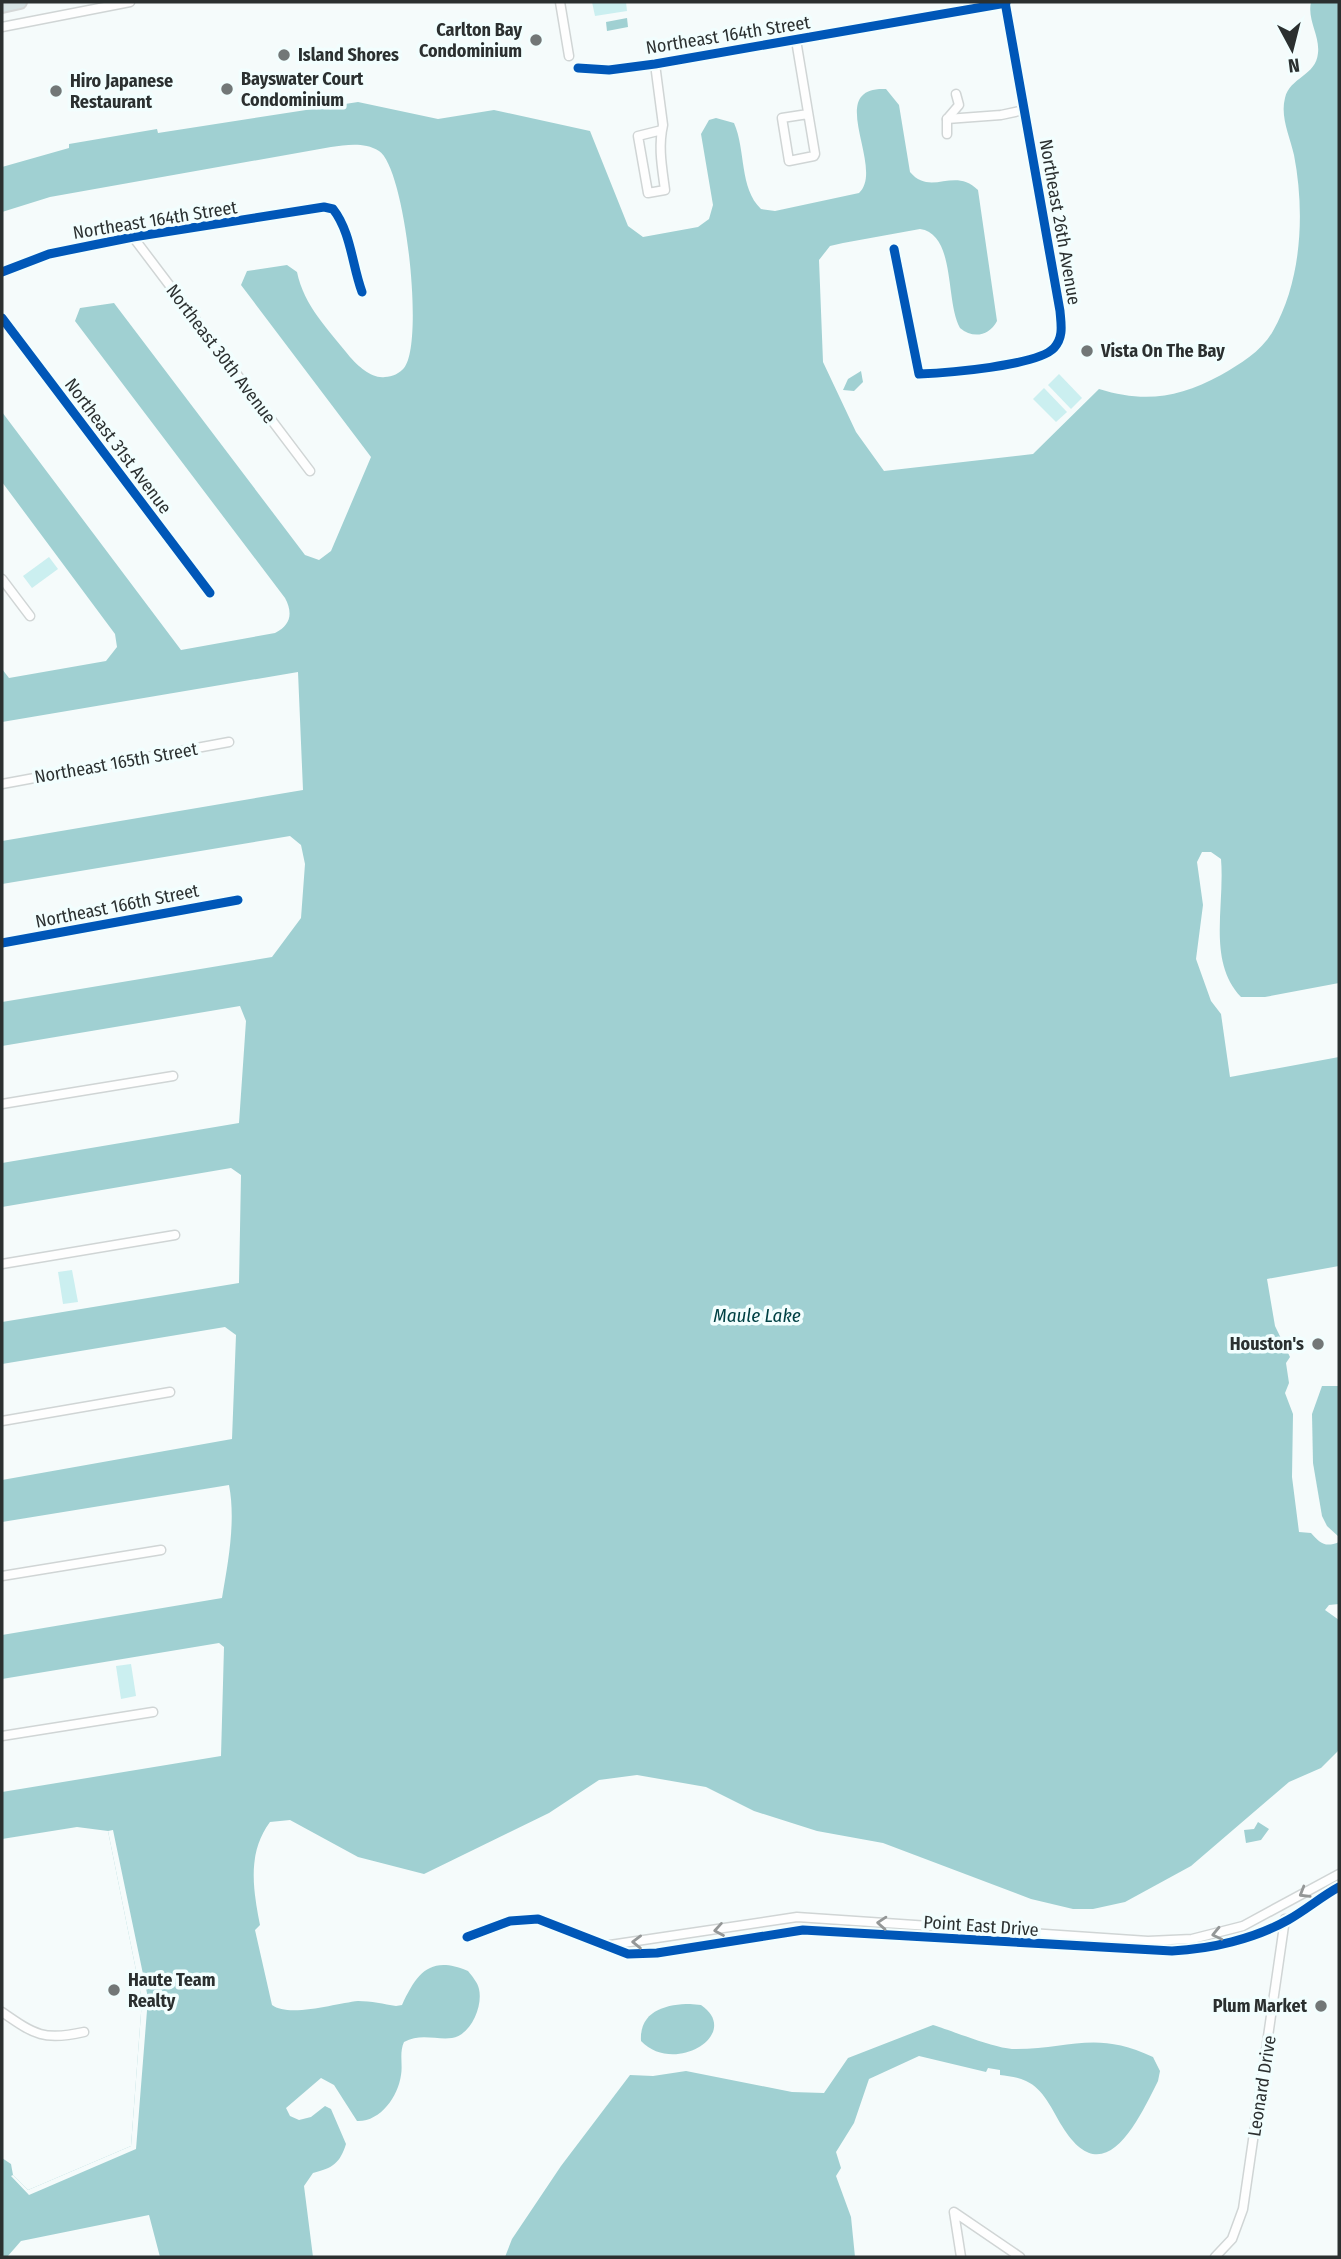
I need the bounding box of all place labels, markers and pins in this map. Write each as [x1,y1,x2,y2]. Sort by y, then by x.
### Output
place label: Carlton Bay Condominium [419,19,522,62]
marker: Carlton Bay Condominium [528,32,544,48]
place label: Island Shores [298,44,399,66]
marker: Island Shores [276,47,292,63]
place label: Bayswater Court Condominium [241,68,364,111]
place label: Hiro Japanese Restaurant [70,70,173,113]
marker: Bayswater Court Condominium [219,81,235,97]
marker: Hiro Japanese Restaurant [48,83,64,99]
place label: Vista On The Bay [1100,340,1225,362]
marker: Vista On The Bay [1079,343,1095,359]
place label: Houston's [1230,1333,1304,1355]
marker: Houston's [1310,1336,1326,1352]
place label: Haute Team Realty [128,1969,216,2012]
marker: Haute Team Realty [106,1982,122,1998]
place label: Plum Market [1213,1995,1308,2017]
marker: Plum Market [1313,1998,1329,2014]

